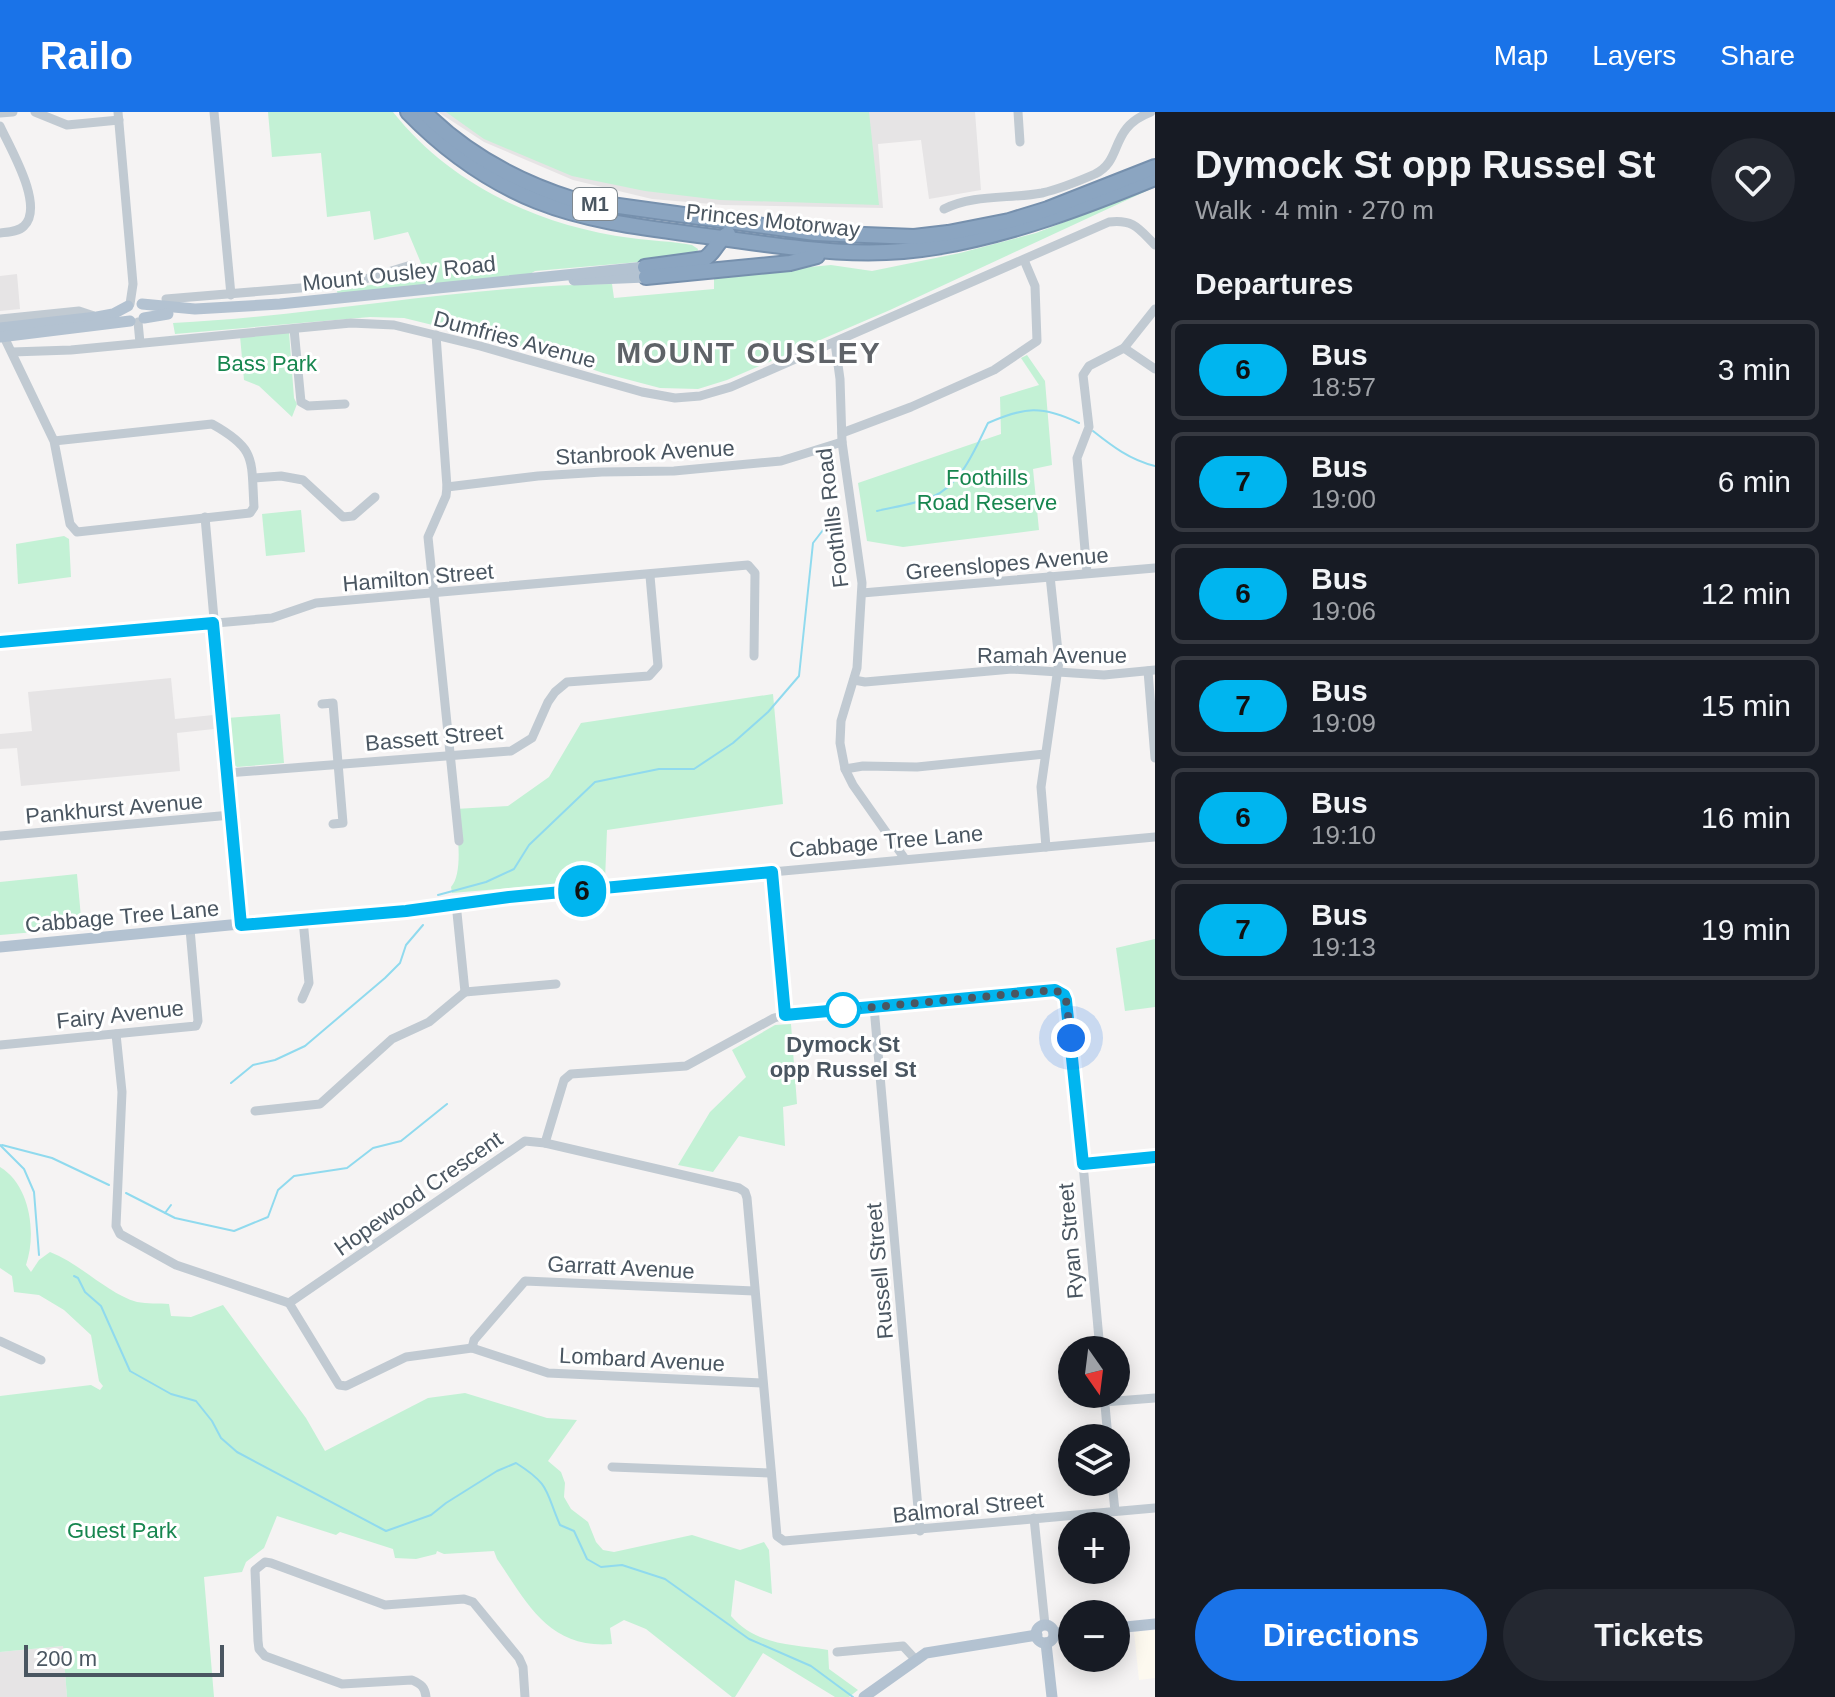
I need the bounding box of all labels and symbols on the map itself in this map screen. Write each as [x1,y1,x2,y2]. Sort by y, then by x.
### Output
road number: M1 [573,188,617,220]
street label: Princes Motorway [685,199,861,242]
street label: Mount Ousley Road [301,251,497,296]
street label: Dumfries Avenue [431,306,599,373]
district label: MOUNT OUSLEY [616,336,882,369]
park label: Bass Park [217,351,318,376]
street label: Stanbrook Avenue [555,435,735,470]
street label: Foothills Road [812,447,853,589]
park label: Foothills Road Reserve [917,465,1057,515]
street label: Greenslopes Avenue [904,542,1110,585]
street label: Hamilton Street [341,558,495,597]
street label: Ramah Avenue [977,643,1127,668]
street label: Bassett Street [364,719,504,756]
street label: Pankhurst Avenue [24,788,204,829]
street label: Cabbage Tree Lane [788,821,984,862]
line badge: 6 [556,865,608,917]
street label: Cabbage Tree Lane [24,896,220,937]
marker: Dymock St opp Russel St [826,993,860,1027]
street label: Fairy Avenue [55,995,185,1034]
your location [1051,1018,1091,1058]
place label: Dymock St opp Russel St [770,1032,917,1082]
street label: Hopewood Crescent [329,1126,507,1261]
street label: Ryan Street [1053,1182,1088,1300]
street label: Russell Street [861,1202,898,1340]
street label: Garratt Avenue [547,1251,695,1284]
north arrow [1058,1336,1130,1408]
street label: Lombard Avenue [558,1343,725,1376]
street label: Balmoral Street [891,1487,1045,1528]
park label: Guest Park [67,1518,178,1543]
scale bar [24,1641,224,1677]

